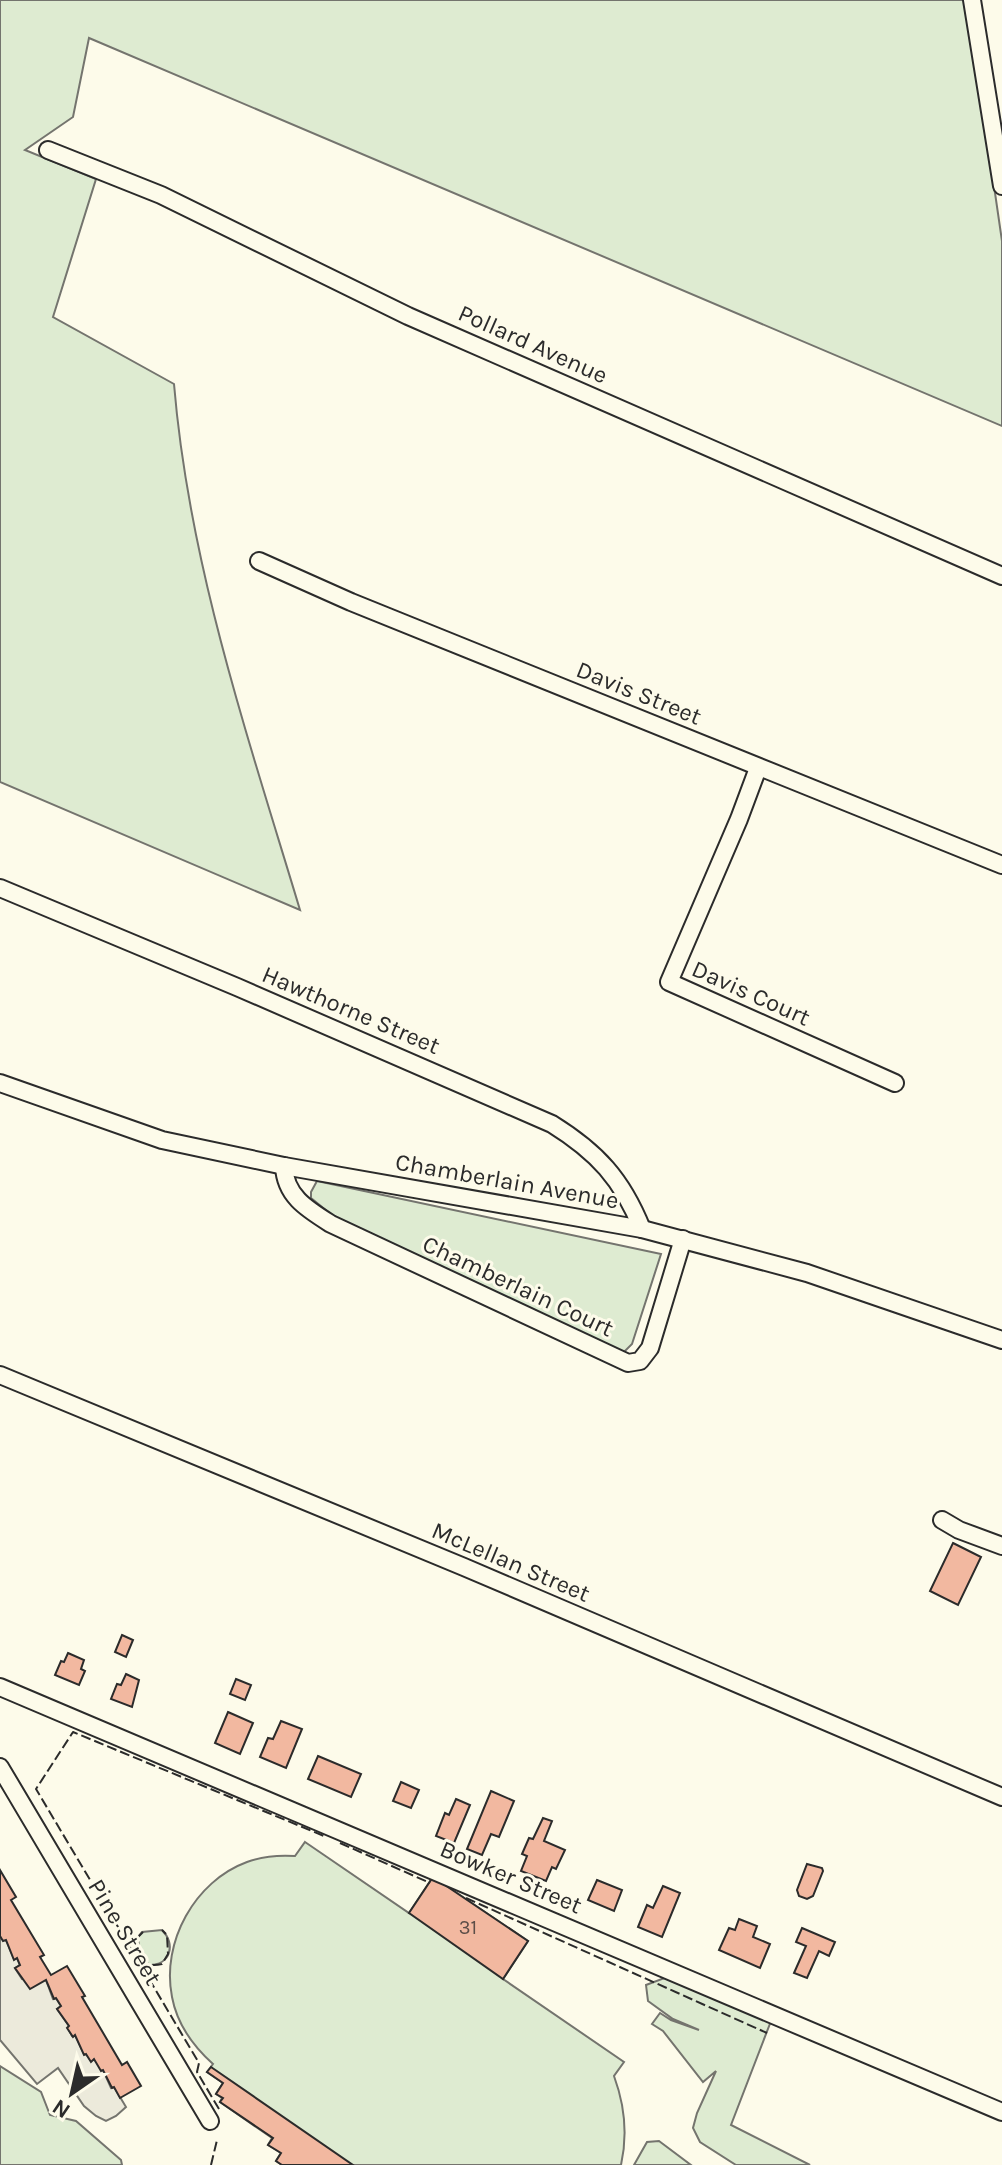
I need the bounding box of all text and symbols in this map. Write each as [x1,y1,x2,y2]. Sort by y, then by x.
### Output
street label: Pollard Avenue [454,299,612,389]
street label: Davis Street [572,655,706,731]
street label: Davis Court [687,954,815,1032]
street label: Hawthorne Street [258,960,444,1060]
street label: Chamberlain Avenue [393,1148,621,1214]
street label: Chamberlain Court [418,1229,618,1343]
street label: McLellan Street [428,1516,594,1608]
street label: Bowker Street [436,1835,586,1919]
street label: Pine Street [82,1874,168,1990]
house number: 31 [459,1916,477,1939]
north arrow [32,2053,112,2133]
text: N [48,2094,75,2124]

